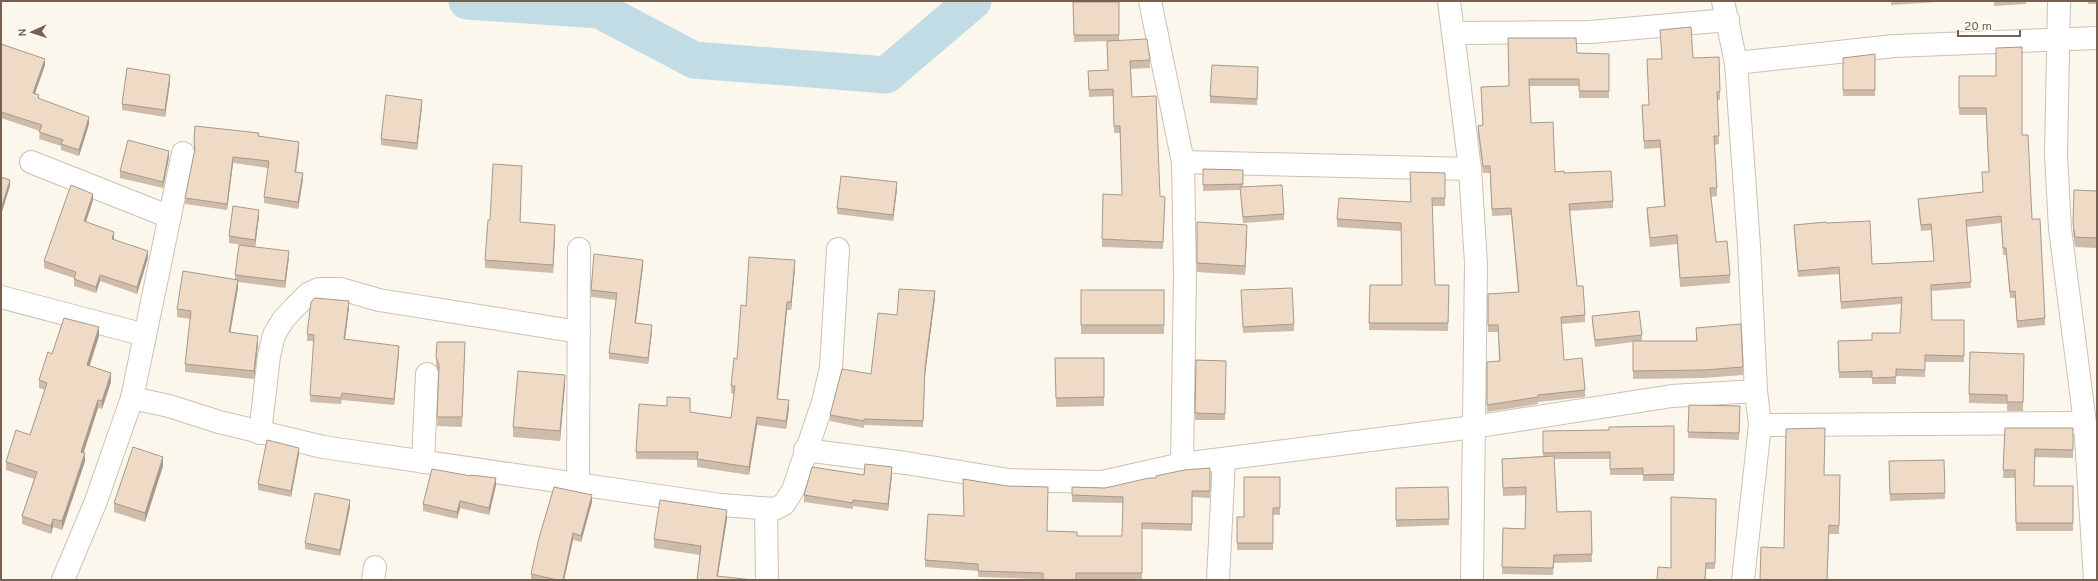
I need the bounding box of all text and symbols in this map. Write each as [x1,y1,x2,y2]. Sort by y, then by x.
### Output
north arrow [12,12,52,52]
scale bar [1958,12,2020,38]
text: 20 m [1964,19,1992,35]
text: N [16,28,30,37]

